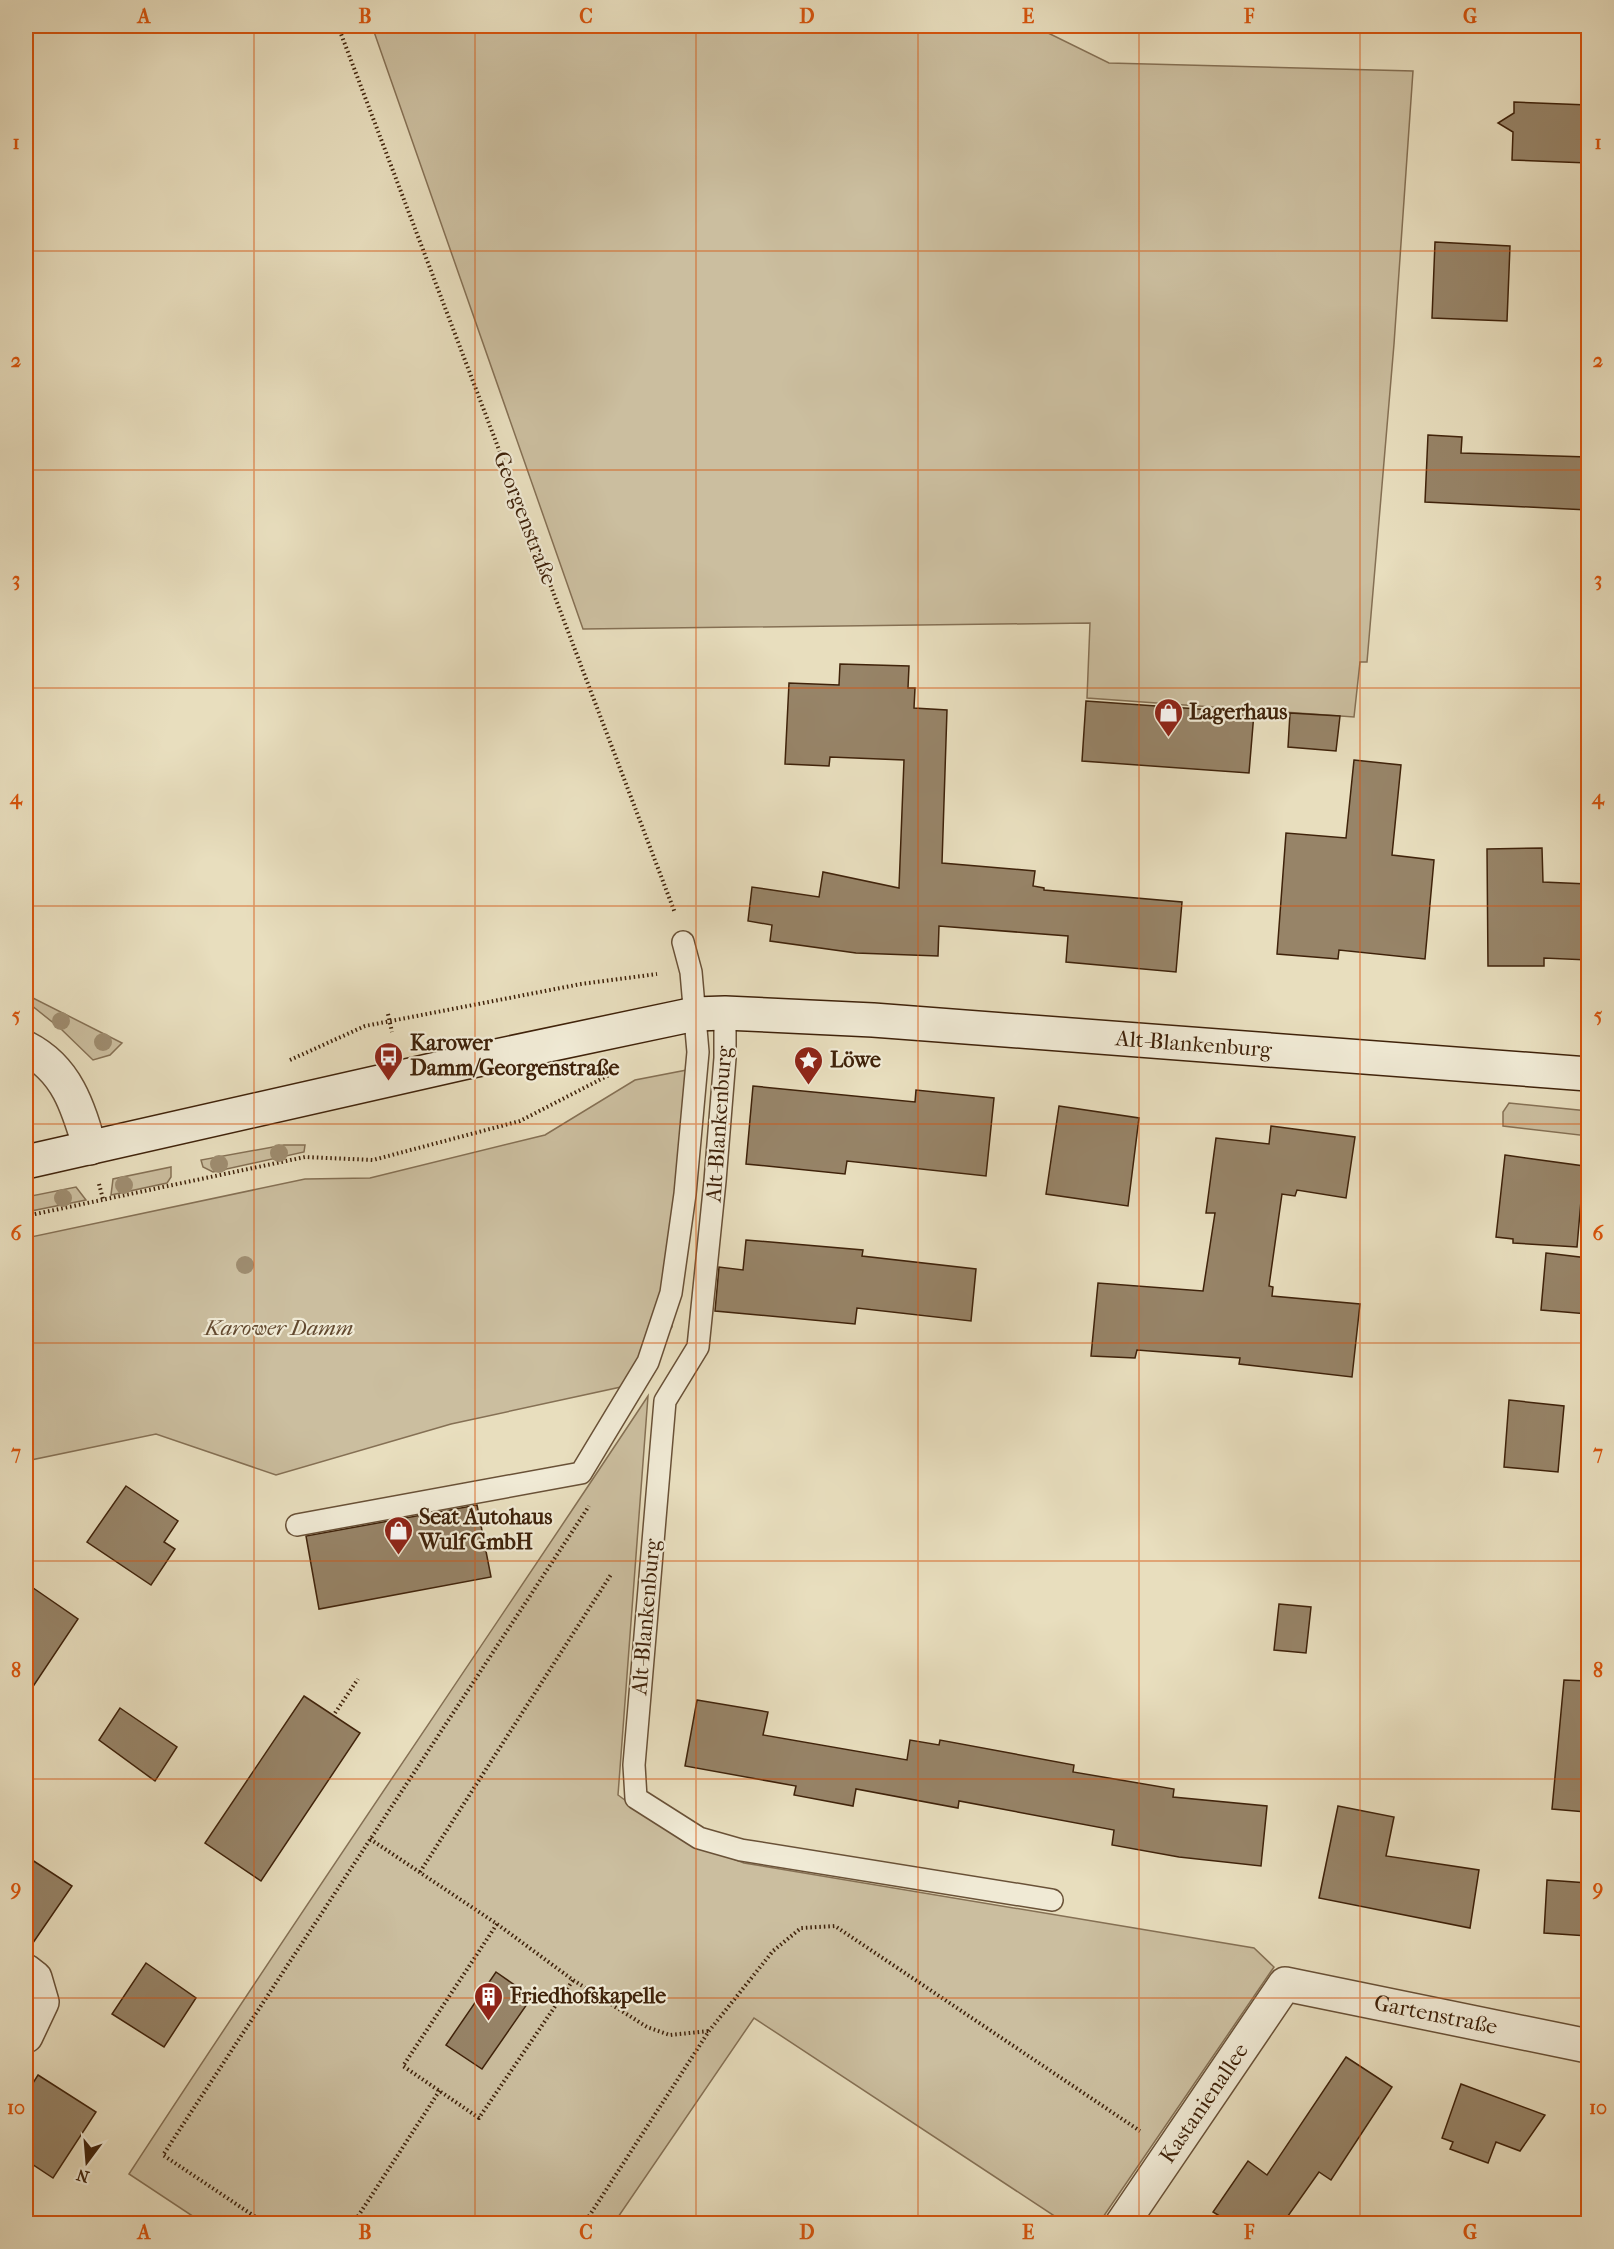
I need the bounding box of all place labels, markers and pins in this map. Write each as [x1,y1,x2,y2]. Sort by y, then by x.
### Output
shop icon: Lagerhaus [1152,696,1184,738]
place label: Lagerhaus [1189,699,1287,725]
place label: Karower Damm/Georgenstraße [410,1030,620,1081]
bus stop icon: Karower Damm/Georgenstraße [373,1040,405,1082]
place icon: Löwe [793,1044,825,1086]
place label: Löwe [830,1047,881,1073]
place label: Seat Autohaus Wulf GmbH [418,1504,552,1555]
shop icon: Seat Autohaus Wulf GmbH [382,1514,414,1556]
building icon: Friedhofskapelle [473,1980,505,2022]
place label: Friedhofskapelle [509,1983,666,2009]

